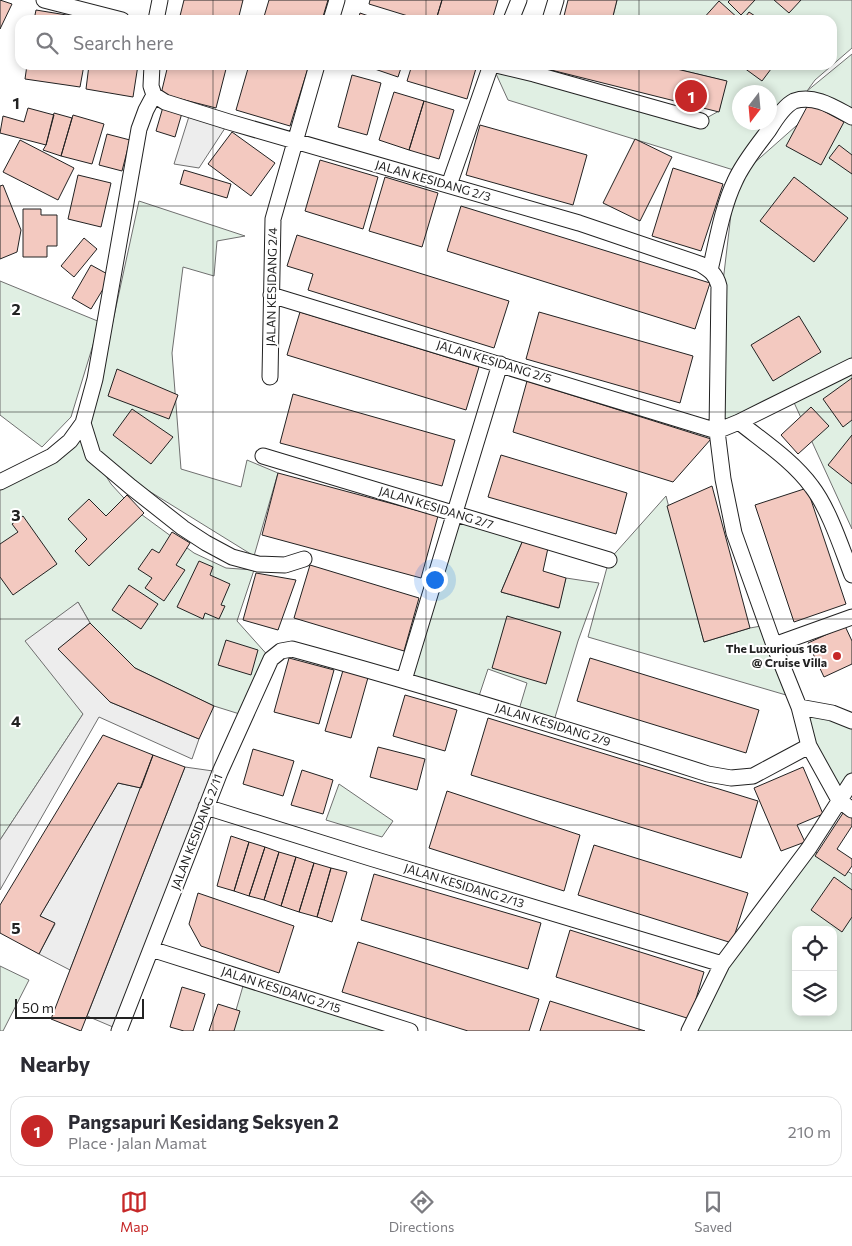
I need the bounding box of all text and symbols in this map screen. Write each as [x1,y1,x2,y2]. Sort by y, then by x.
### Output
search box [15,15,837,70]
icon: search [33,29,61,57]
text: Search here [73,31,173,54]
pin: 1 [675,77,707,115]
north arrow [732,85,777,130]
text: 1 [12,93,20,112]
street label: JALAN KESIDANG 2/3 [374,157,493,204]
street label: JALAN KESIDANG 2/4 [263,227,280,347]
text: 2 [11,299,21,318]
street label: JALAN KESIDANG 2/5 [435,337,554,386]
street label: JALAN KESIDANG 2/7 [377,483,495,532]
text: 3 [11,505,21,524]
your location [422,567,448,593]
place label: The Luxurious 168 @ Cruise Villa [726,641,827,669]
marker: The Luxurious 168 @ Cruise Villa [831,650,843,662]
street label: JALAN KESIDANG 2/9 [494,700,613,749]
text: 4 [11,711,21,730]
street label: JALAN KESIDANG 2/11 [167,772,226,892]
street label: JALAN KESIDANG 2/13 [402,860,526,911]
text: 5 [11,918,21,937]
map controls [792,926,837,1016]
button: locate [792,926,837,971]
street label: JALAN KESIDANG 2/15 [220,963,343,1016]
button: layers [792,971,837,1016]
scale bar [15,996,144,1019]
text: 50 m [22,999,54,1016]
text: Nearby [20,1051,90,1076]
text: Pangsapuri Kesidang Seksyen 2 [68,1110,339,1133]
text: 1 [33,1122,41,1141]
text: 210 m [788,1122,831,1141]
text: Place · Jalan Mamat [68,1133,207,1152]
tab: Map [120,1188,149,1235]
tab: Directions [389,1188,454,1235]
tab: Saved [694,1188,732,1235]

